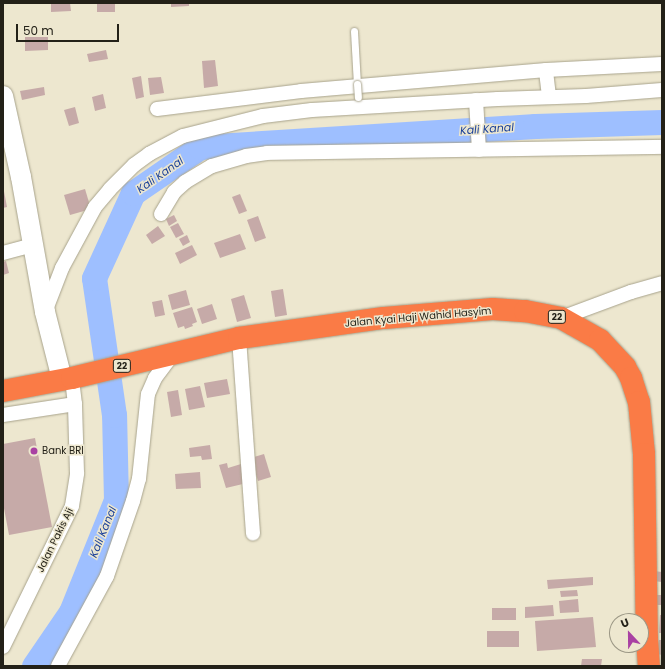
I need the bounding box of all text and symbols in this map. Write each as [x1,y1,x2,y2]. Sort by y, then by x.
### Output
scale bar [18,16,121,42]
text: 50 m [23,22,54,39]
water label: Kali Kanal [460,121,514,137]
water label: Kali Kanal [134,154,186,196]
street label: Jalan Kyai Haji Wahid Hasyim [344,305,492,329]
road number: 22 [547,310,567,324]
road number: 22 [112,359,132,373]
place label: Bank BRI [42,445,84,457]
marker: Bank BRI [29,446,39,456]
water label: Kali Kanal [87,505,119,559]
street label: Jalan Pakis Aji [34,506,76,574]
north arrow [609,613,649,653]
text: U [618,614,631,632]

